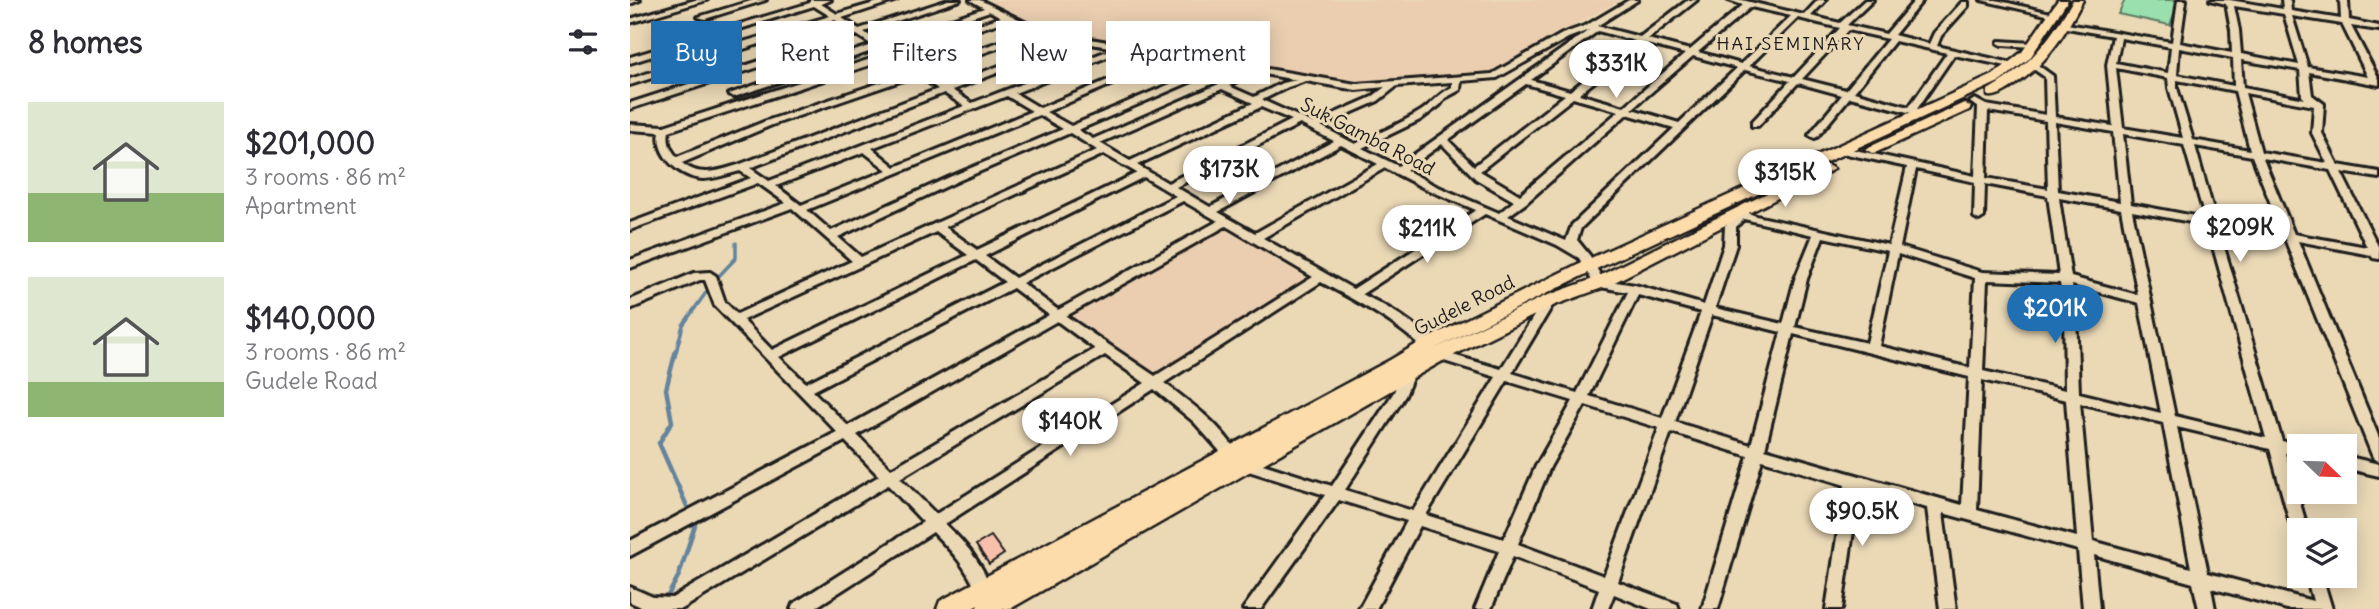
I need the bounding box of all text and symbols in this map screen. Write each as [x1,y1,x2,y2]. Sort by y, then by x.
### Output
chip: Buy [651,21,742,84]
chip: Rent [756,21,854,84]
chip: Filters [868,21,982,84]
chip: New [996,21,1092,84]
chip: Apartment [1106,21,1270,84]
text: 8 homes [28,23,143,61]
icon: filters [564,23,602,61]
district label: HAI SEMINARY [1717,32,1865,55]
pin: $331K [1567,41,1665,100]
text: $331K [1585,48,1647,77]
street label: Suk Gamba Road [1297,92,1439,180]
text: $201,000 [245,124,375,162]
icon: home [84,130,168,214]
pin: $173K [1180,146,1278,206]
pin: $315K [1736,150,1834,209]
text: $173K [1199,154,1259,183]
text: $315K [1754,157,1816,186]
text: 3 rooms · 86 m² [245,162,406,191]
text: Apartment [245,191,357,220]
pin: $209K [2191,204,2289,264]
pin: $211K [1378,205,1476,265]
text: $209K [2206,212,2274,241]
text: $211K [1398,213,1456,242]
street label: Gudele Road [1410,269,1518,341]
pin: $201K [2006,286,2104,345]
text: $201K [2023,293,2087,322]
text: $140,000 [245,299,376,337]
icon: home [84,305,168,389]
text: 3 rooms · 86 m² [245,337,406,366]
text: Gudele Road [245,366,378,395]
pin: $140K [1021,398,1119,458]
text: $140K [1038,406,1102,435]
north arrow [2287,434,2357,504]
map controls [2287,434,2357,588]
pin: $90.5K [1805,489,1919,548]
text: $90.5K [1825,496,1899,525]
button: layers [2287,518,2357,588]

